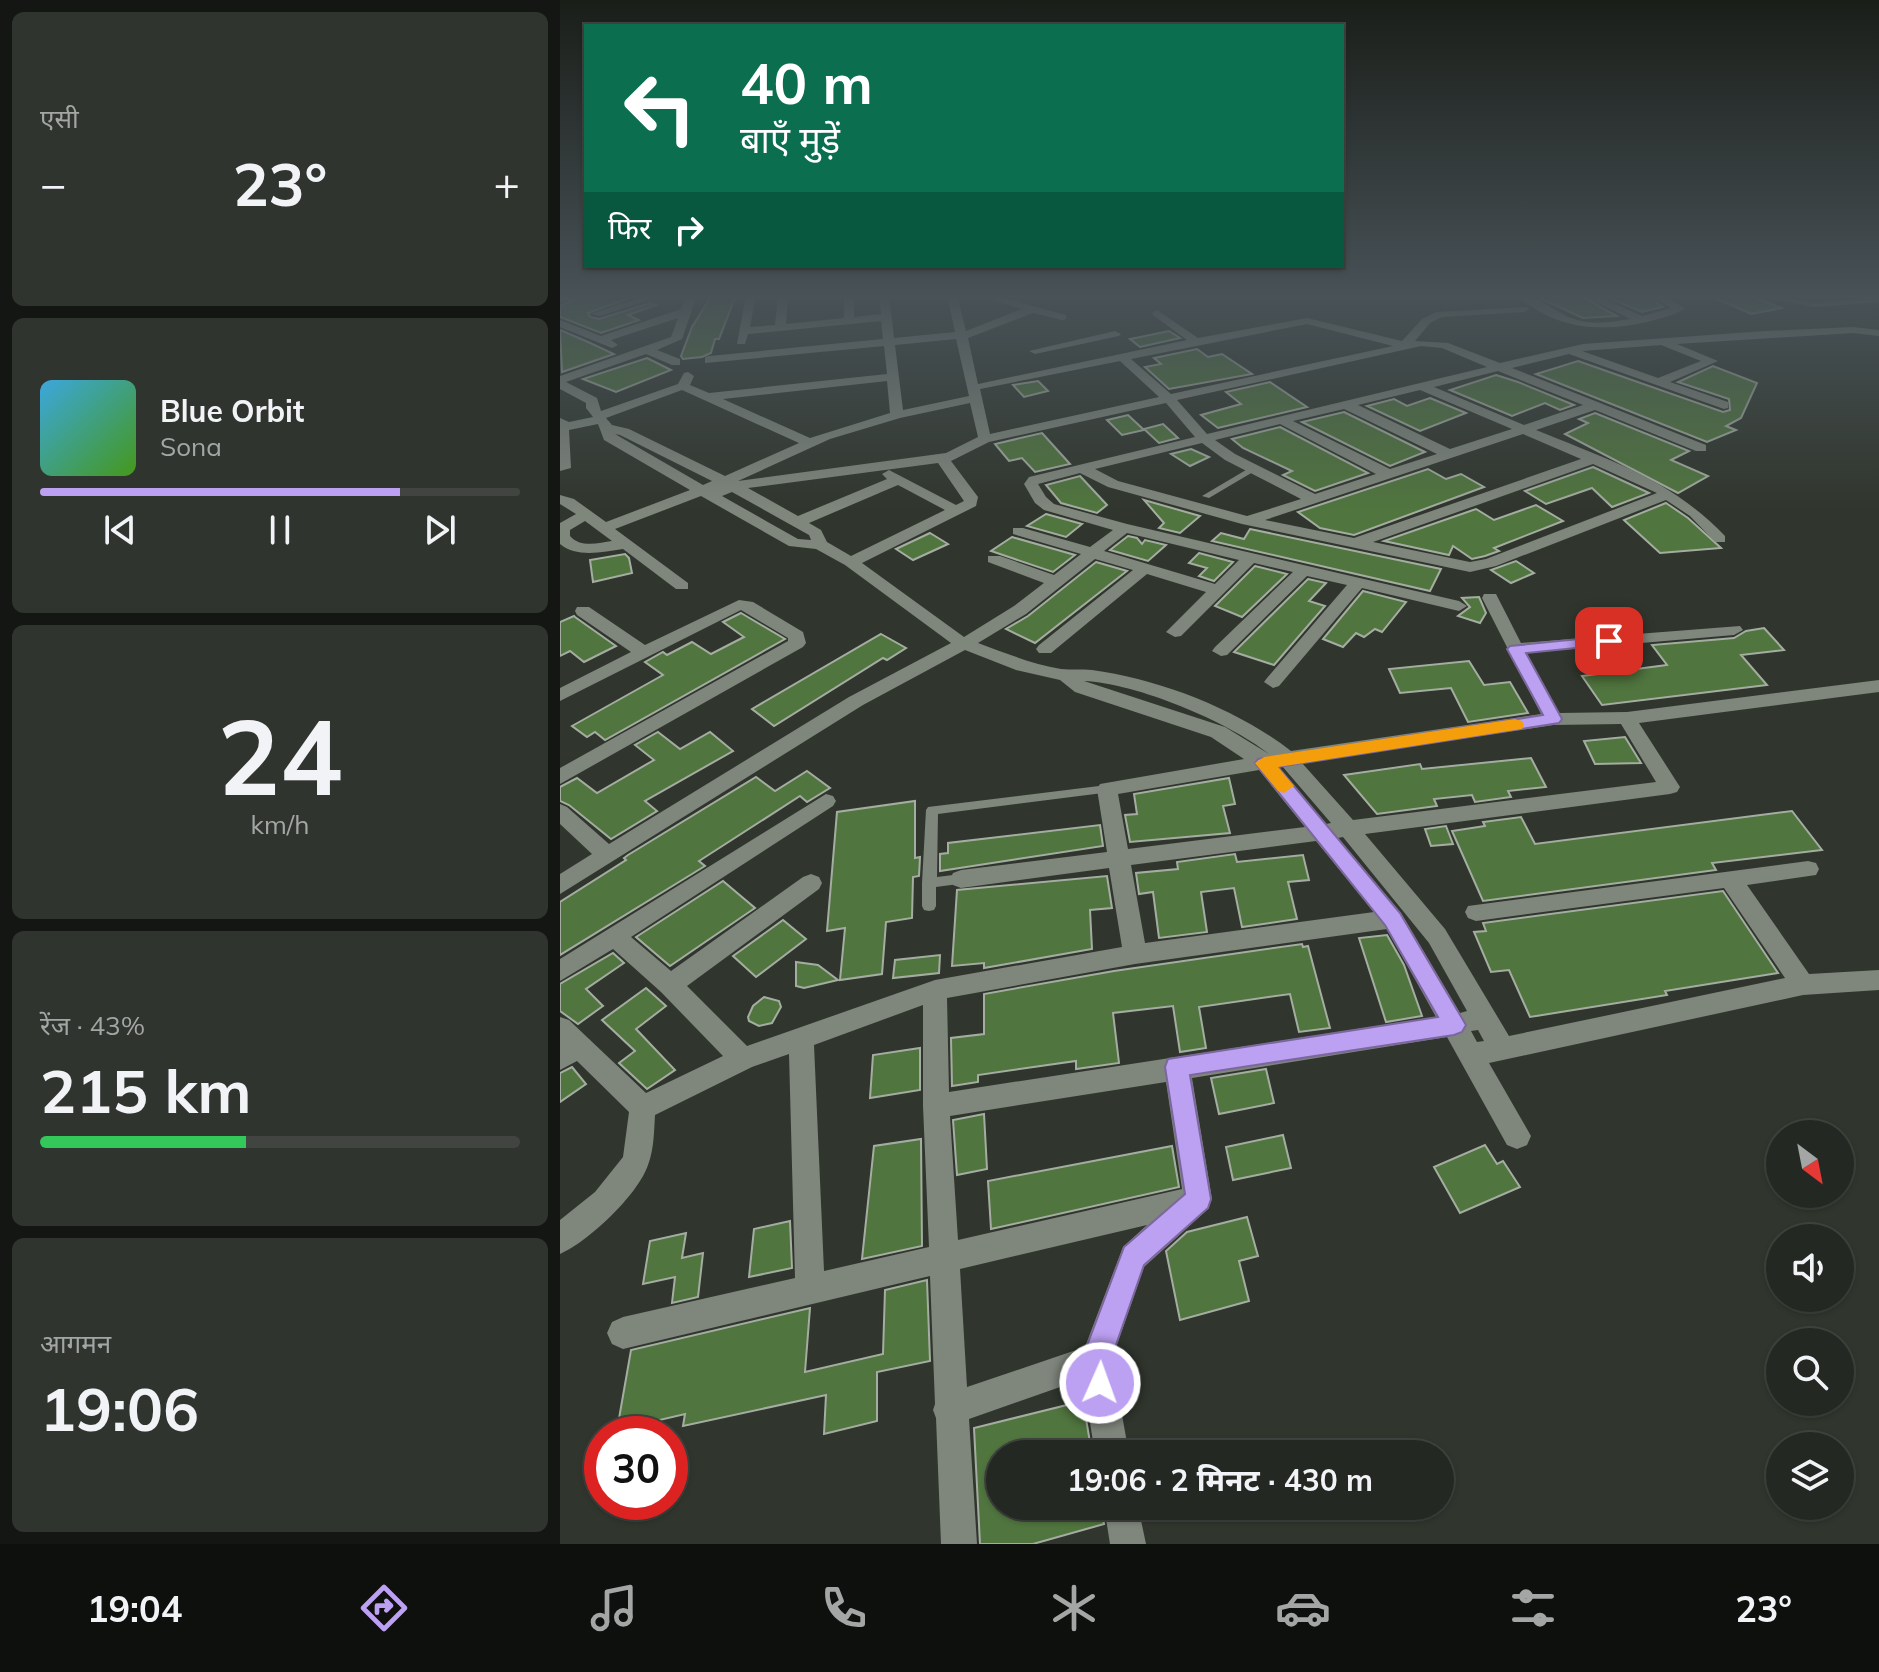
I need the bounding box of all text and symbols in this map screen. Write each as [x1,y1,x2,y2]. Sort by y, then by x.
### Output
text: 40 m [740,48,873,118]
icon: left [608,56,712,160]
text: एसी [40,102,79,135]
text: बाएँ मुड़ें [740,117,840,162]
text: 23° [233,146,327,221]
text: − [40,156,66,211]
text: + [494,156,520,211]
icon: right [667,208,711,252]
text: फिर [608,209,651,247]
text: Blue Orbit [160,392,304,430]
text: Sona [160,430,222,463]
icon: previous [98,508,142,552]
icon: pause [258,508,302,552]
icon: next [418,508,462,552]
pin [1575,607,1643,675]
icon: arrive [1587,619,1631,663]
text: 24 [218,690,342,821]
text: km/h [251,808,309,841]
text: रेंज · 43% [40,1009,145,1042]
text: 215 km [40,1053,252,1128]
north arrow [1766,1120,1854,1208]
map controls [1766,1120,1854,1520]
button: sound [1766,1224,1854,1312]
text: आगमन [40,1327,111,1360]
button: search [1766,1328,1854,1416]
position arrow [1058,1341,1142,1425]
text: 19:06 [40,1371,199,1446]
speed limit sign: 30 [584,1416,688,1520]
button: layers [1766,1432,1854,1520]
text: 19:06 · 2 मिनट · 430 m [1067,1461,1373,1499]
icon: directions [356,1580,412,1636]
icon: music [586,1580,642,1636]
icon: phone [816,1580,872,1636]
icon: climate [1046,1580,1102,1636]
icon: car [1275,1580,1331,1636]
icon: filters [1505,1580,1561,1636]
text: 19:04 [87,1586,182,1631]
text: 23° [1735,1586,1792,1631]

